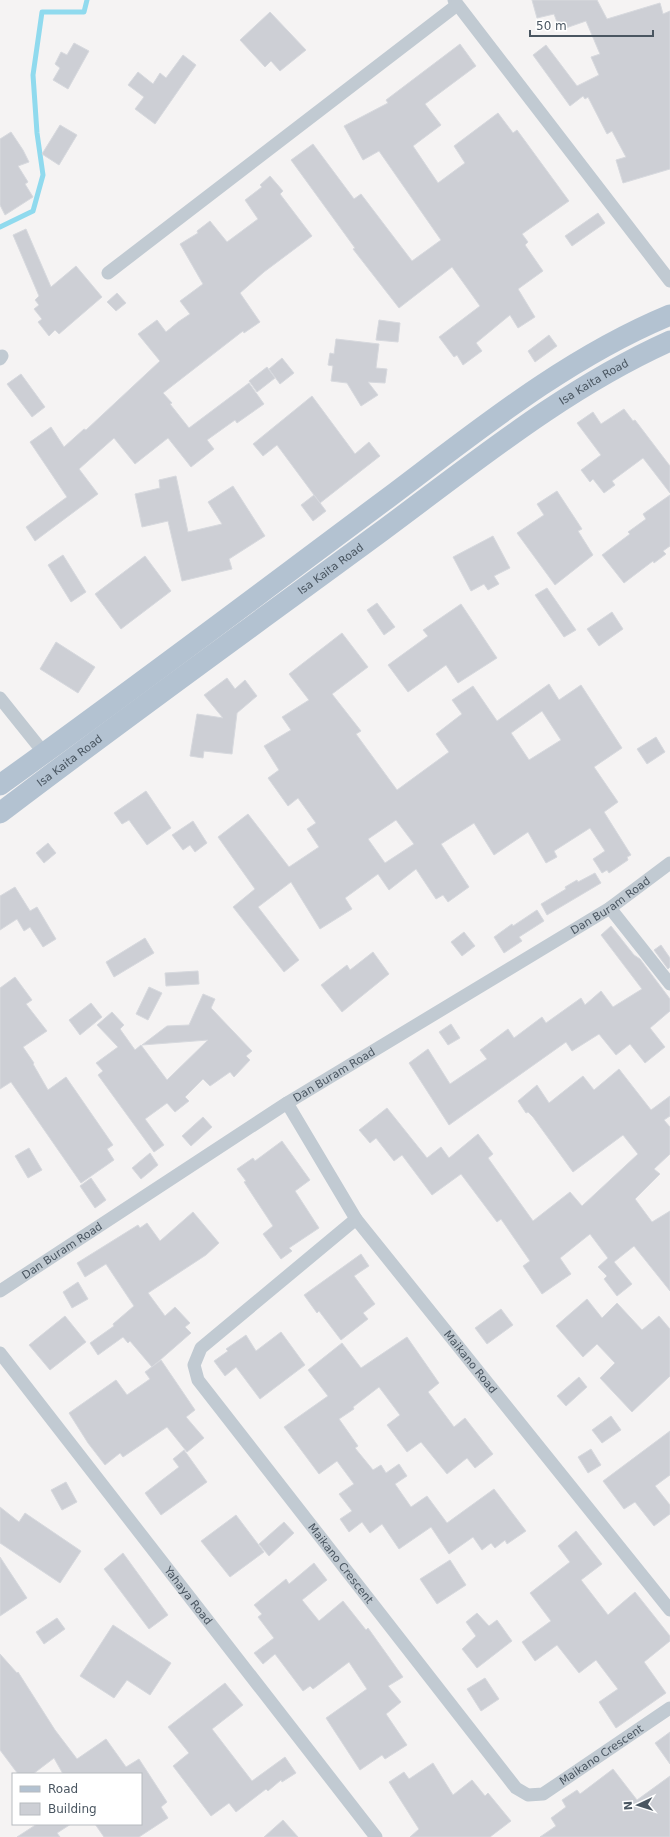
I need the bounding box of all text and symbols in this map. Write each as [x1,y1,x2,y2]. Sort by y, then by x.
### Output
scale bar [530,12,653,38]
text: 50 m [536,19,567,33]
street label: Isa Kaita Road [557,356,630,407]
street label: Isa Kaita Road [295,540,366,597]
street label: Isa Kaita Road [34,732,105,789]
street label: Dan Buram Road [568,874,653,937]
street label: Dan Buram Road [291,1045,377,1104]
street label: Dan Buram Road [19,1219,105,1281]
street label: Maikano Road [441,1328,500,1396]
street label: Maikano Crescent [306,1521,377,1607]
street label: Yahaya Road [161,1563,215,1627]
street label: Maikano Crescent [557,1721,646,1788]
legend [12,1773,142,1825]
text: Road [48,1782,78,1796]
north arrow [618,1785,658,1825]
text: N [622,1801,635,1811]
text: Building [48,1802,97,1816]

